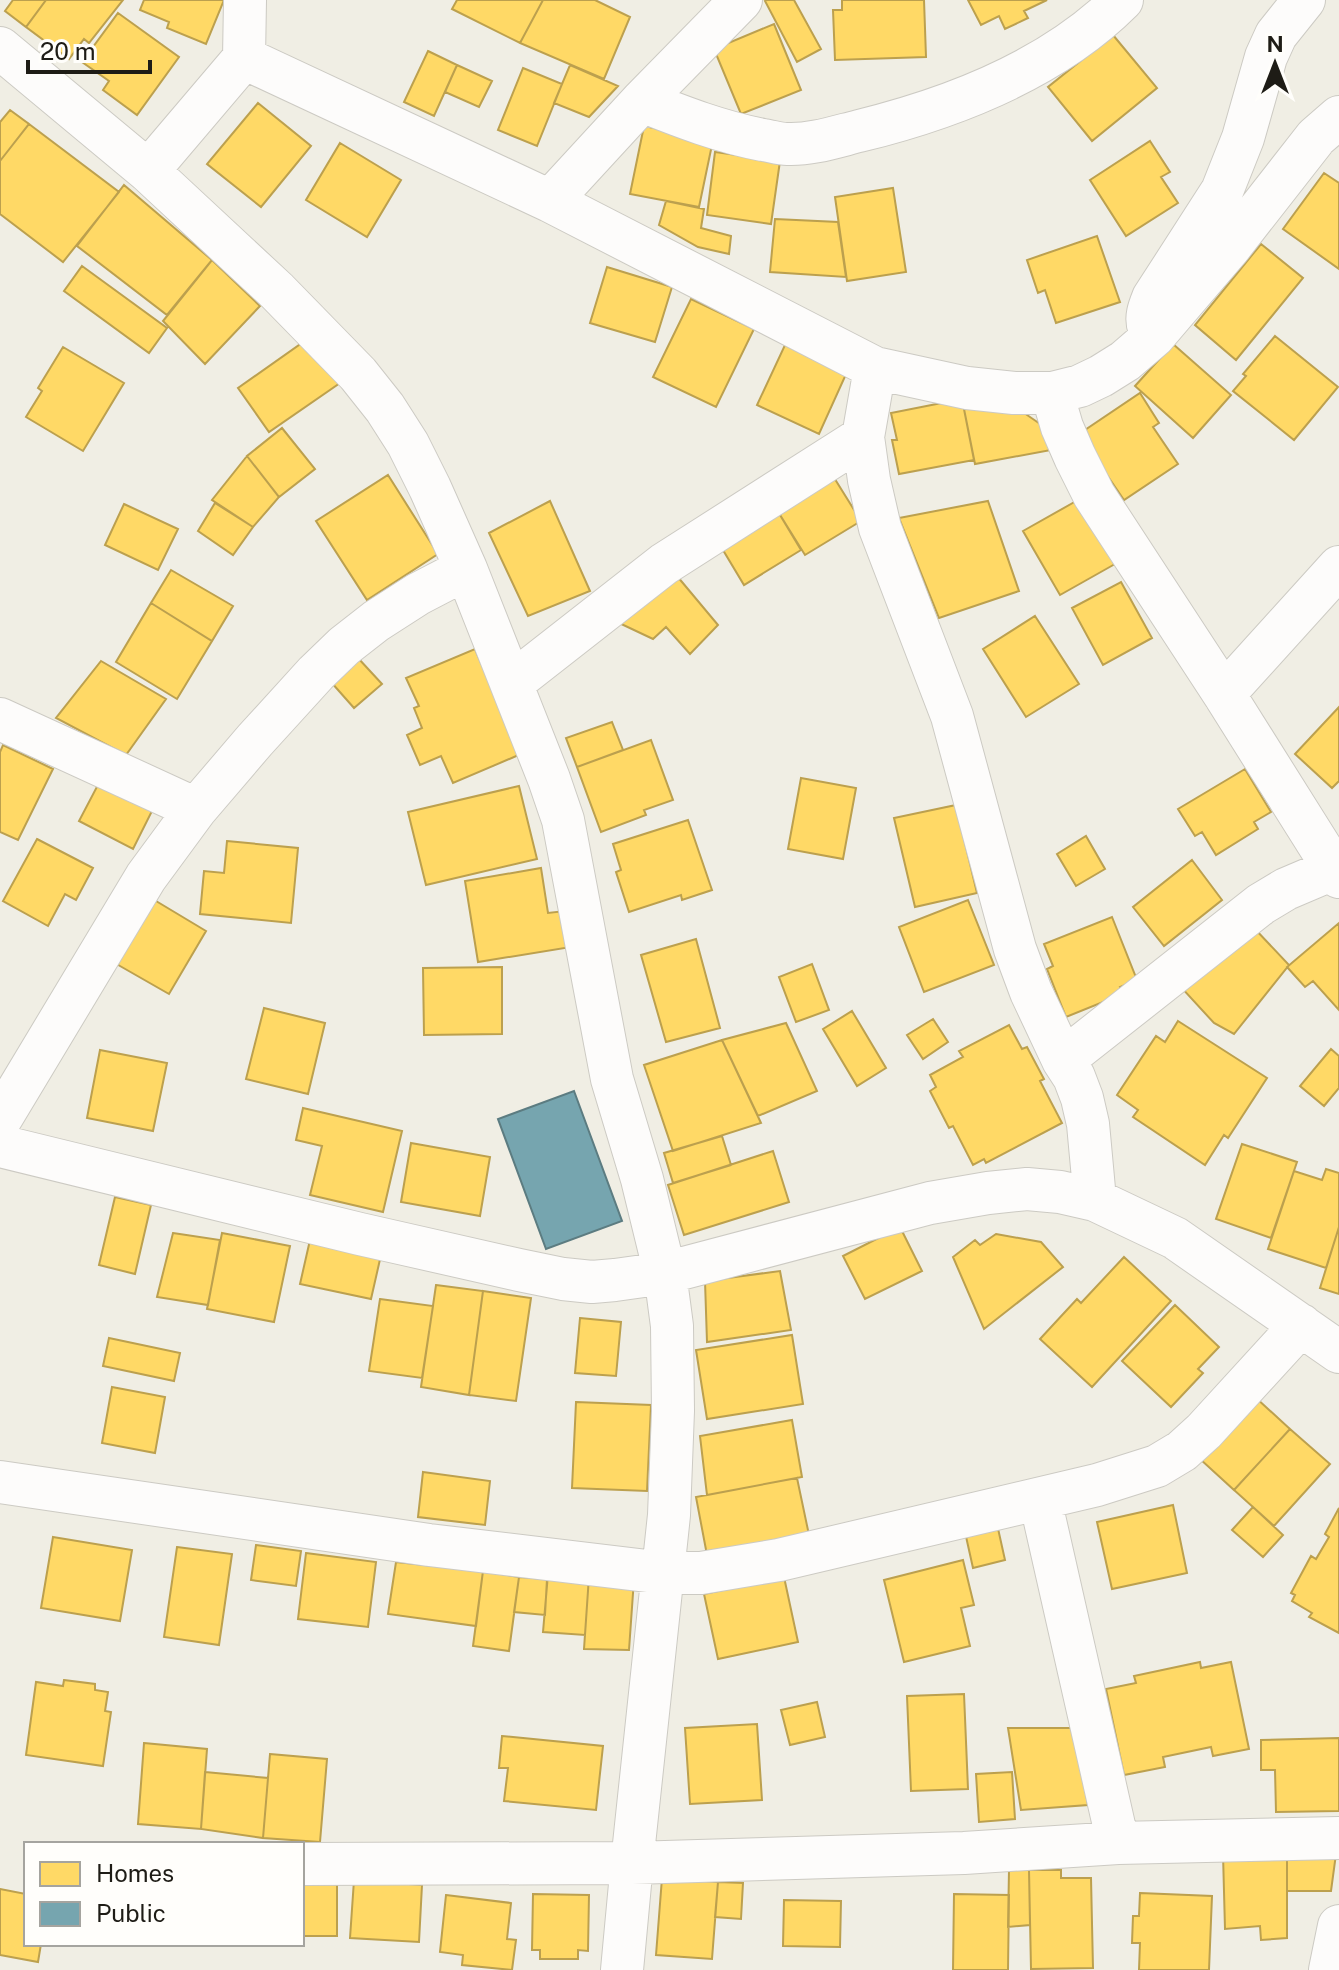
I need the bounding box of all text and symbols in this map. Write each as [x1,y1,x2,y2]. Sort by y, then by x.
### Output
scale bar [28,24,150,74]
north arrow [1235,24,1315,104]
text: N [1266,31,1284,57]
text: 20 m [40,37,96,65]
legend [24,1842,304,1946]
text: Homes [96,1859,174,1887]
text: Public [96,1899,166,1927]

